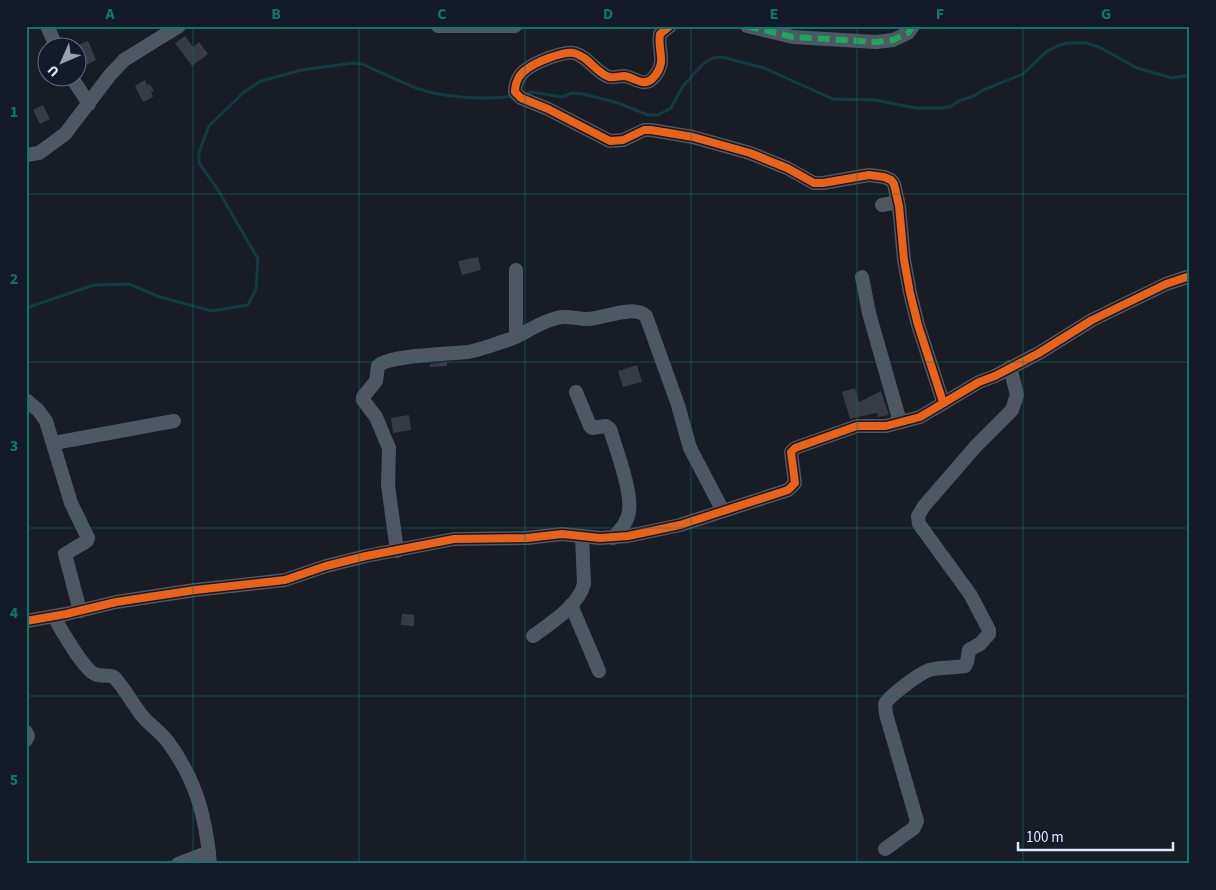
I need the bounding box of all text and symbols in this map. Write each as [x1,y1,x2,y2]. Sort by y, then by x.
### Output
text: A [104,3,115,25]
text: B [271,3,281,25]
text: C [437,3,447,25]
text: D [603,3,613,25]
text: E [770,3,778,25]
text: F [936,3,944,25]
text: G [1101,3,1111,25]
north arrow [38,38,88,88]
text: U [43,60,64,81]
text: 1 [10,101,18,123]
text: 2 [10,268,18,290]
text: 3 [10,435,18,457]
text: 4 [10,602,19,624]
text: 5 [10,769,18,791]
scale bar [1018,820,1174,852]
text: 100 m [1026,827,1064,848]

